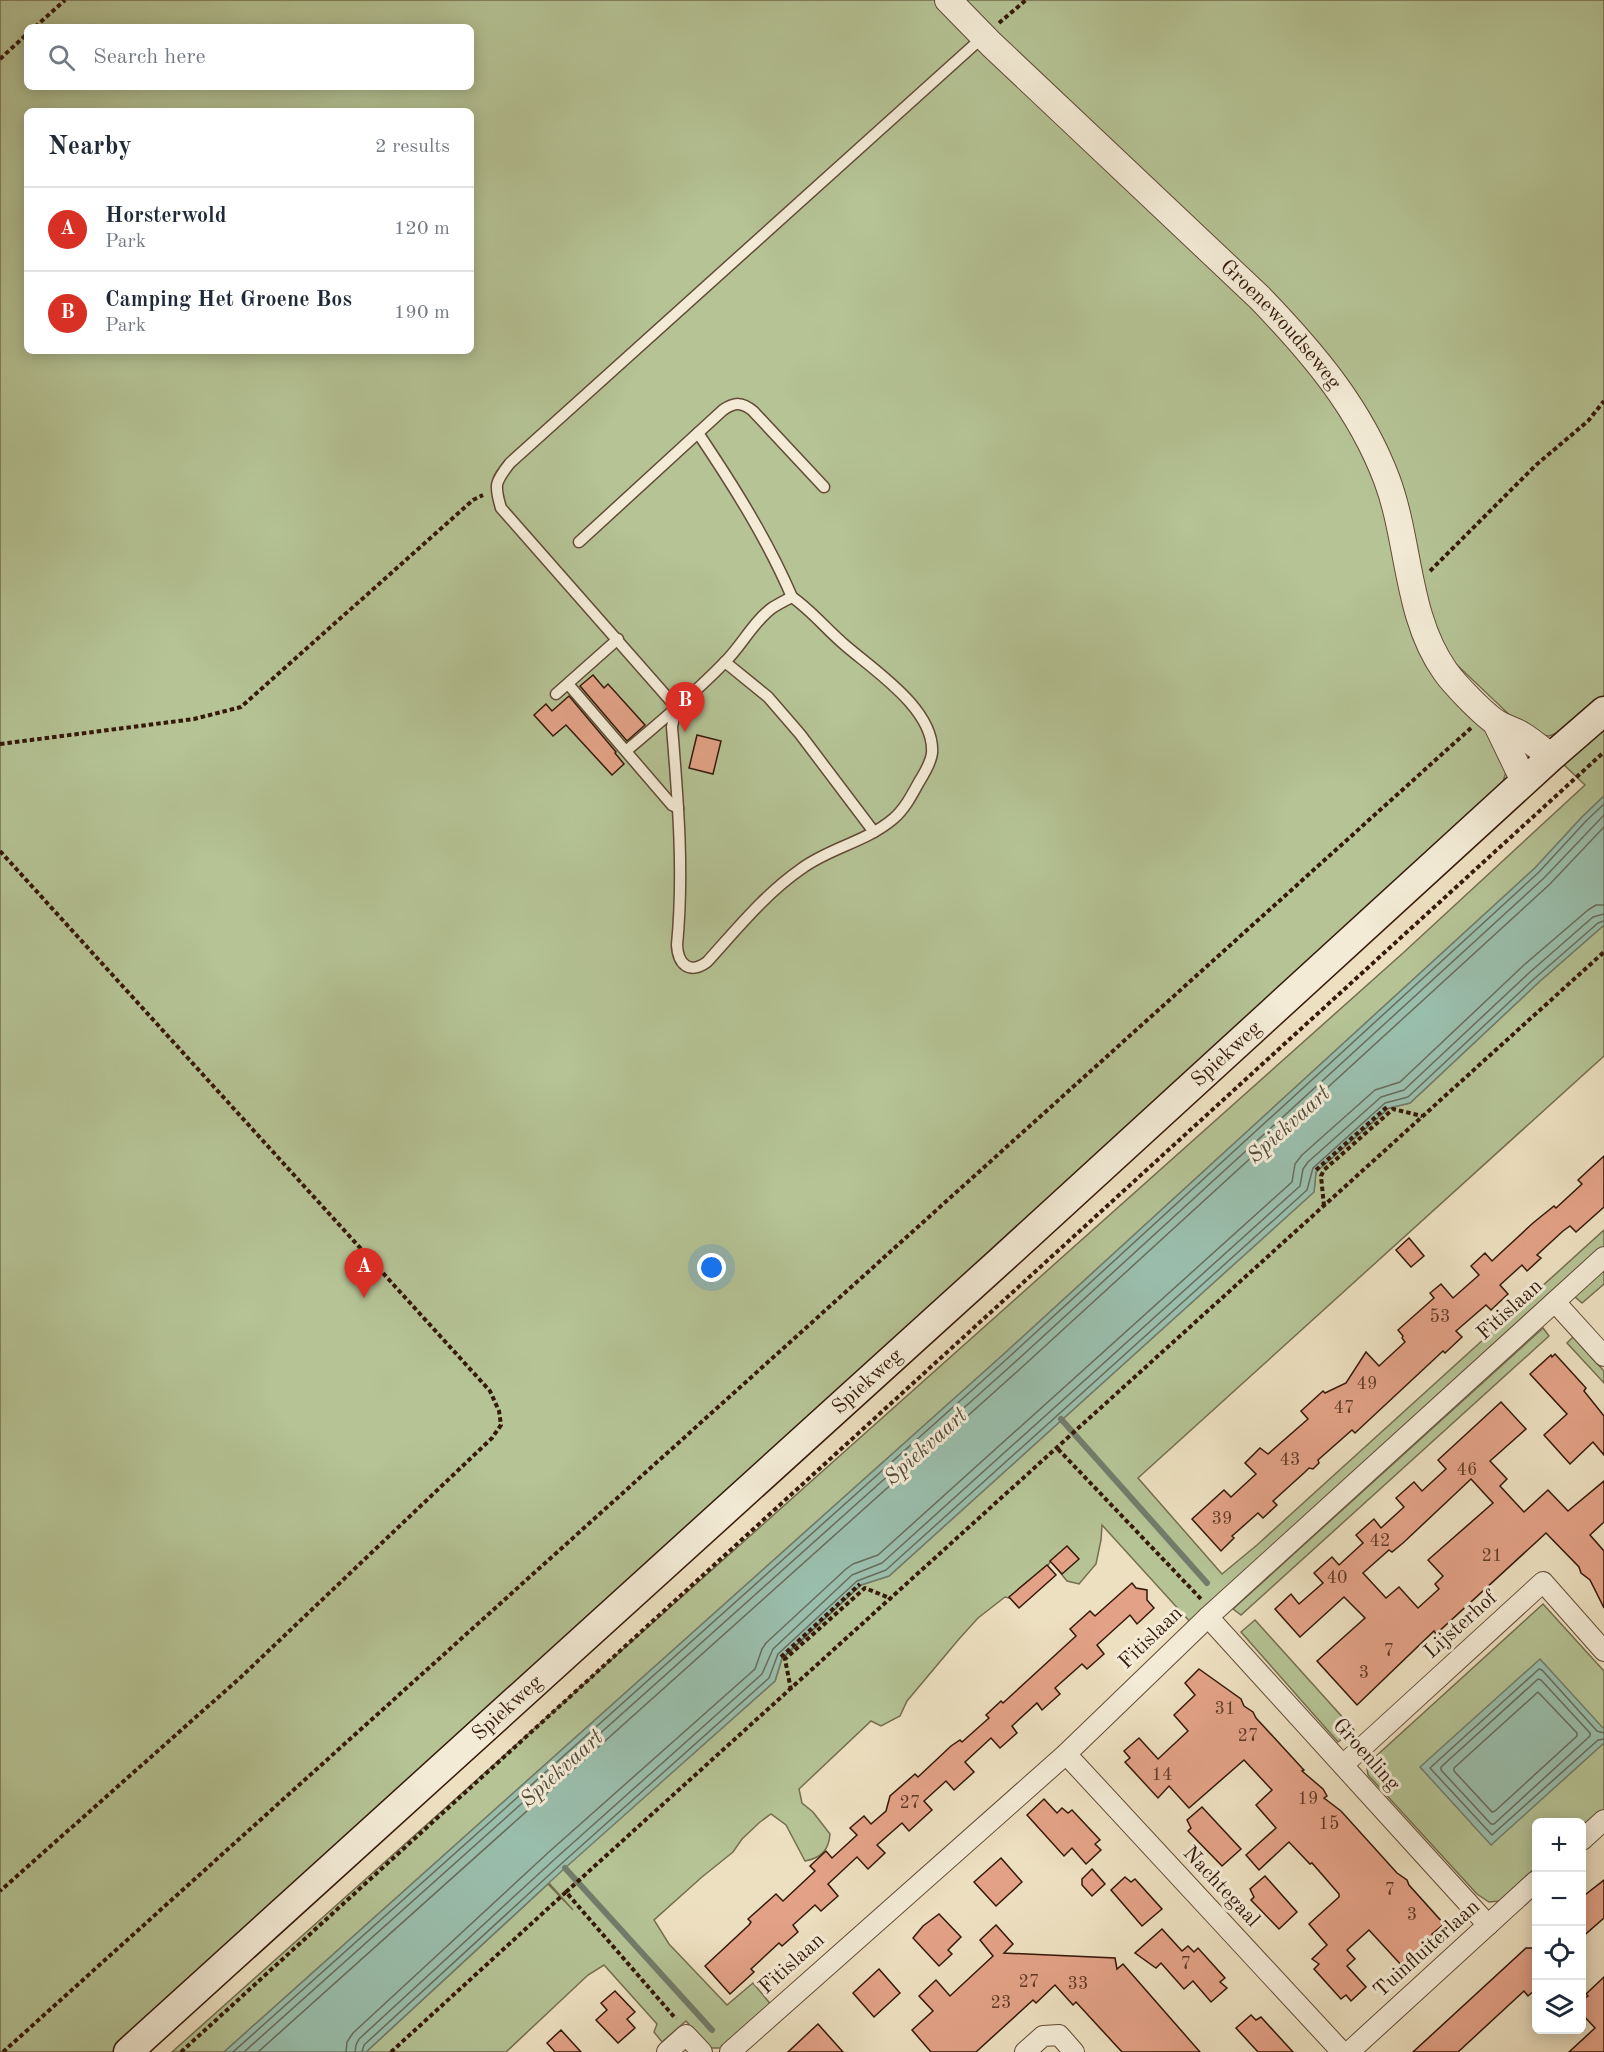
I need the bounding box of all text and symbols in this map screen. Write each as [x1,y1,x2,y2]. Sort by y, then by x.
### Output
search box [24,24,474,90]
icon: search [45,41,78,74]
text: Search here [93,46,206,68]
text: Nearby [48,134,132,160]
text: 2 results [375,137,450,157]
text: Horsterwold [105,205,227,227]
text: A [60,219,75,239]
text: 120 m [394,219,450,239]
text: Park [105,232,146,252]
street label: Groenewoudseweg [1216,256,1345,394]
text: Camping Het Groene Bos [105,289,352,311]
text: B [60,303,75,323]
text: 190 m [394,303,450,323]
text: Park [105,316,146,336]
pin: B [666,682,704,732]
street label: Spiekweg [1187,1017,1266,1091]
water label: Spiekvaart [1243,1082,1335,1168]
pin: A [344,1248,384,1298]
your location [697,1253,726,1282]
street label: Fitislaan [1473,1276,1547,1344]
house number: 53 [1430,1308,1450,1326]
street label: Spiekweg [828,1344,907,1418]
house number: 49 [1357,1375,1377,1393]
house number: 47 [1334,1399,1354,1417]
water label: Spiekvaart [880,1404,972,1490]
house number: 43 [1280,1451,1300,1469]
house number: 46 [1457,1461,1477,1479]
house number: 39 [1212,1510,1232,1528]
house number: 42 [1370,1532,1390,1550]
house number: 21 [1482,1547,1502,1565]
house number: 40 [1327,1569,1347,1587]
street label: Lijsterhof [1421,1586,1502,1663]
street label: Fitislaan [1115,1603,1187,1673]
house number: 7 [1384,1642,1394,1660]
house number: 3 [1359,1664,1369,1682]
street label: Spiekweg [468,1671,547,1745]
house number: 31 [1215,1700,1235,1718]
street label: Groenling [1328,1715,1404,1796]
water label: Spiekvaart [516,1726,608,1812]
house number: 27 [1238,1727,1258,1745]
house number: 14 [1152,1766,1172,1784]
house number: 19 [1298,1790,1318,1808]
house number: 27 [900,1794,920,1812]
house number: 15 [1319,1815,1339,1833]
map controls [1532,1818,1586,2034]
button: + [1532,1818,1586,1872]
street label: Nachtegaal [1179,1843,1264,1932]
button: − [1532,1872,1586,1926]
house number: 7 [1385,1881,1395,1899]
street label: Tuinfluiterlaan [1370,1896,1484,2002]
house number: 3 [1407,1906,1417,1924]
button: locate [1532,1926,1586,1980]
street label: Fitislaan [755,1930,829,1998]
house number: 7 [1181,1955,1191,1973]
house number: 27 [1019,1973,1039,1991]
house number: 33 [1068,1975,1088,1993]
button: layers [1532,1980,1586,2034]
house number: 23 [991,1994,1011,2012]

